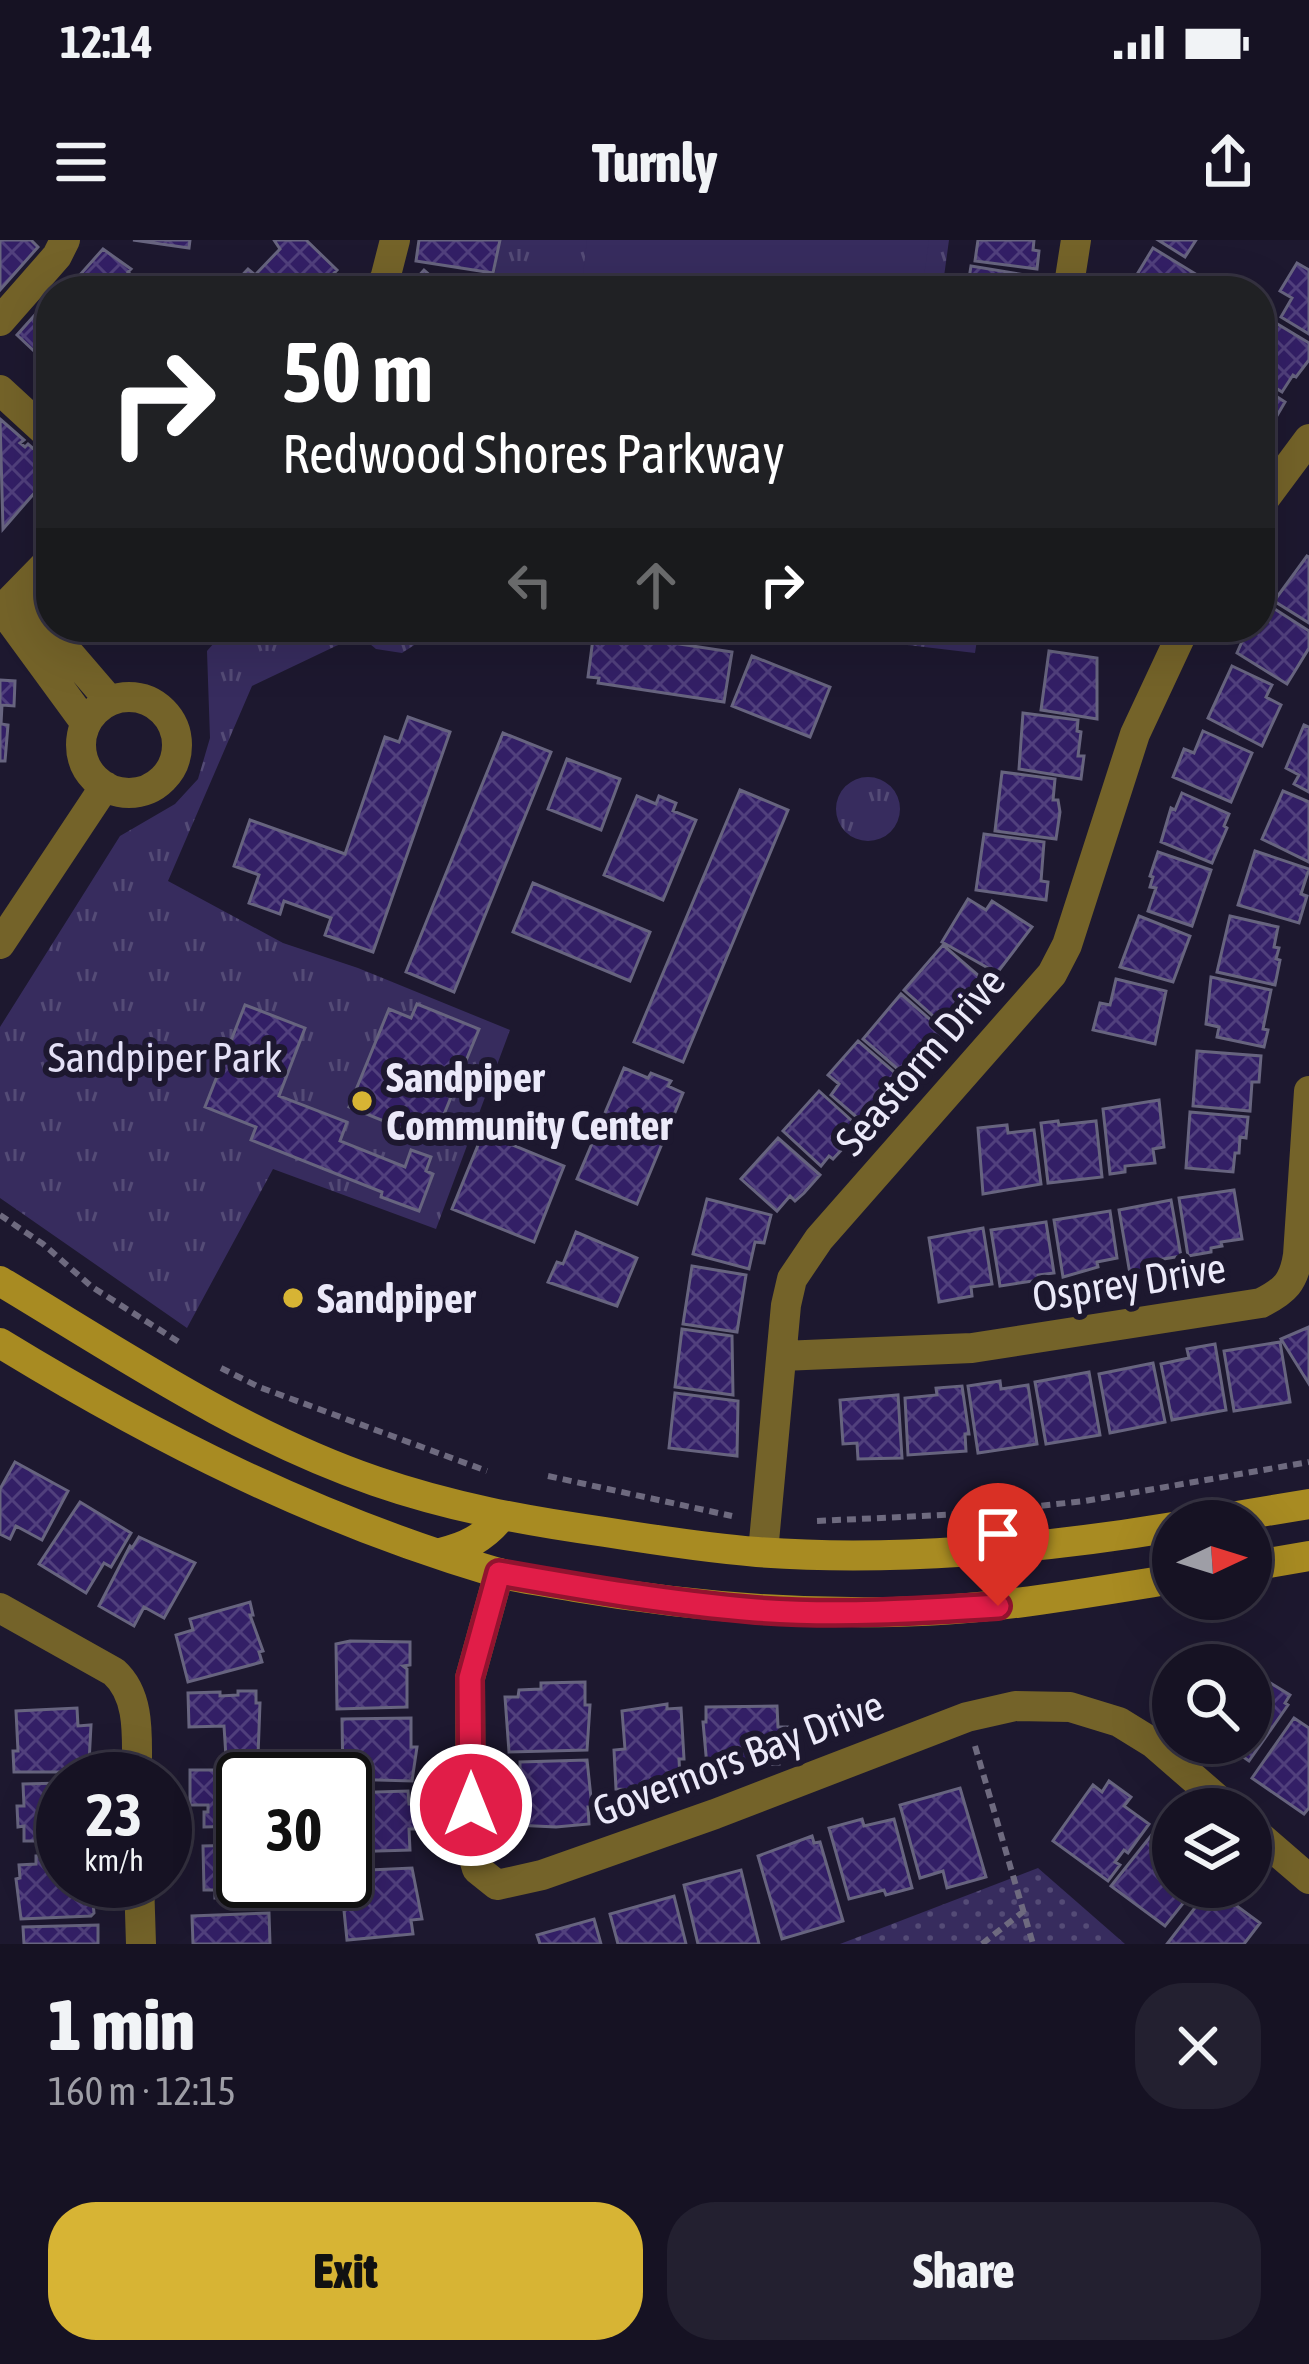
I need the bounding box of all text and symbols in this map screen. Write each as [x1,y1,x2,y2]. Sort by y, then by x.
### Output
text: 12:14 [60,16,153,68]
icon: menu [48,129,114,195]
icon: share [1195,129,1261,195]
text: Turnly [592,132,717,193]
icon: right [84,324,240,480]
text: 50 m [282,324,433,420]
text: Redwood Shores Parkway [282,423,785,484]
icon: left [497,552,563,618]
icon: ahead [623,552,689,618]
icon: right [749,552,815,618]
street label: Seastorm Drive [826,958,1014,1164]
park label: Sandpiper Park [48,1033,282,1081]
place label: Sandpiper Community Center [386,1053,674,1149]
marker: Sandpiper Community Center [349,1088,375,1114]
street label: Osprey Drive [1029,1243,1229,1321]
place label: Sandpiper [317,1274,477,1322]
marker: Sandpiper [280,1285,306,1311]
pin [947,1483,1049,1606]
north arrow [1152,1500,1272,1620]
map controls [1152,1500,1272,1908]
icon: arrive [965,1501,1031,1567]
button: search [1152,1644,1272,1764]
street label: Governors Bay Drive [586,1681,890,1835]
position arrow [408,1742,534,1868]
speed limit sign: 30 [216,1752,372,1908]
text: 23 [86,1780,142,1849]
button: layers [1152,1788,1272,1908]
text: km/h [84,1843,144,1877]
text: 1 min [48,1983,195,2065]
button: close [1135,1983,1261,2109]
text: 160 m · 12:15 [48,2069,236,2113]
button: Exit [48,2202,643,2340]
button: Share [667,2202,1261,2340]

